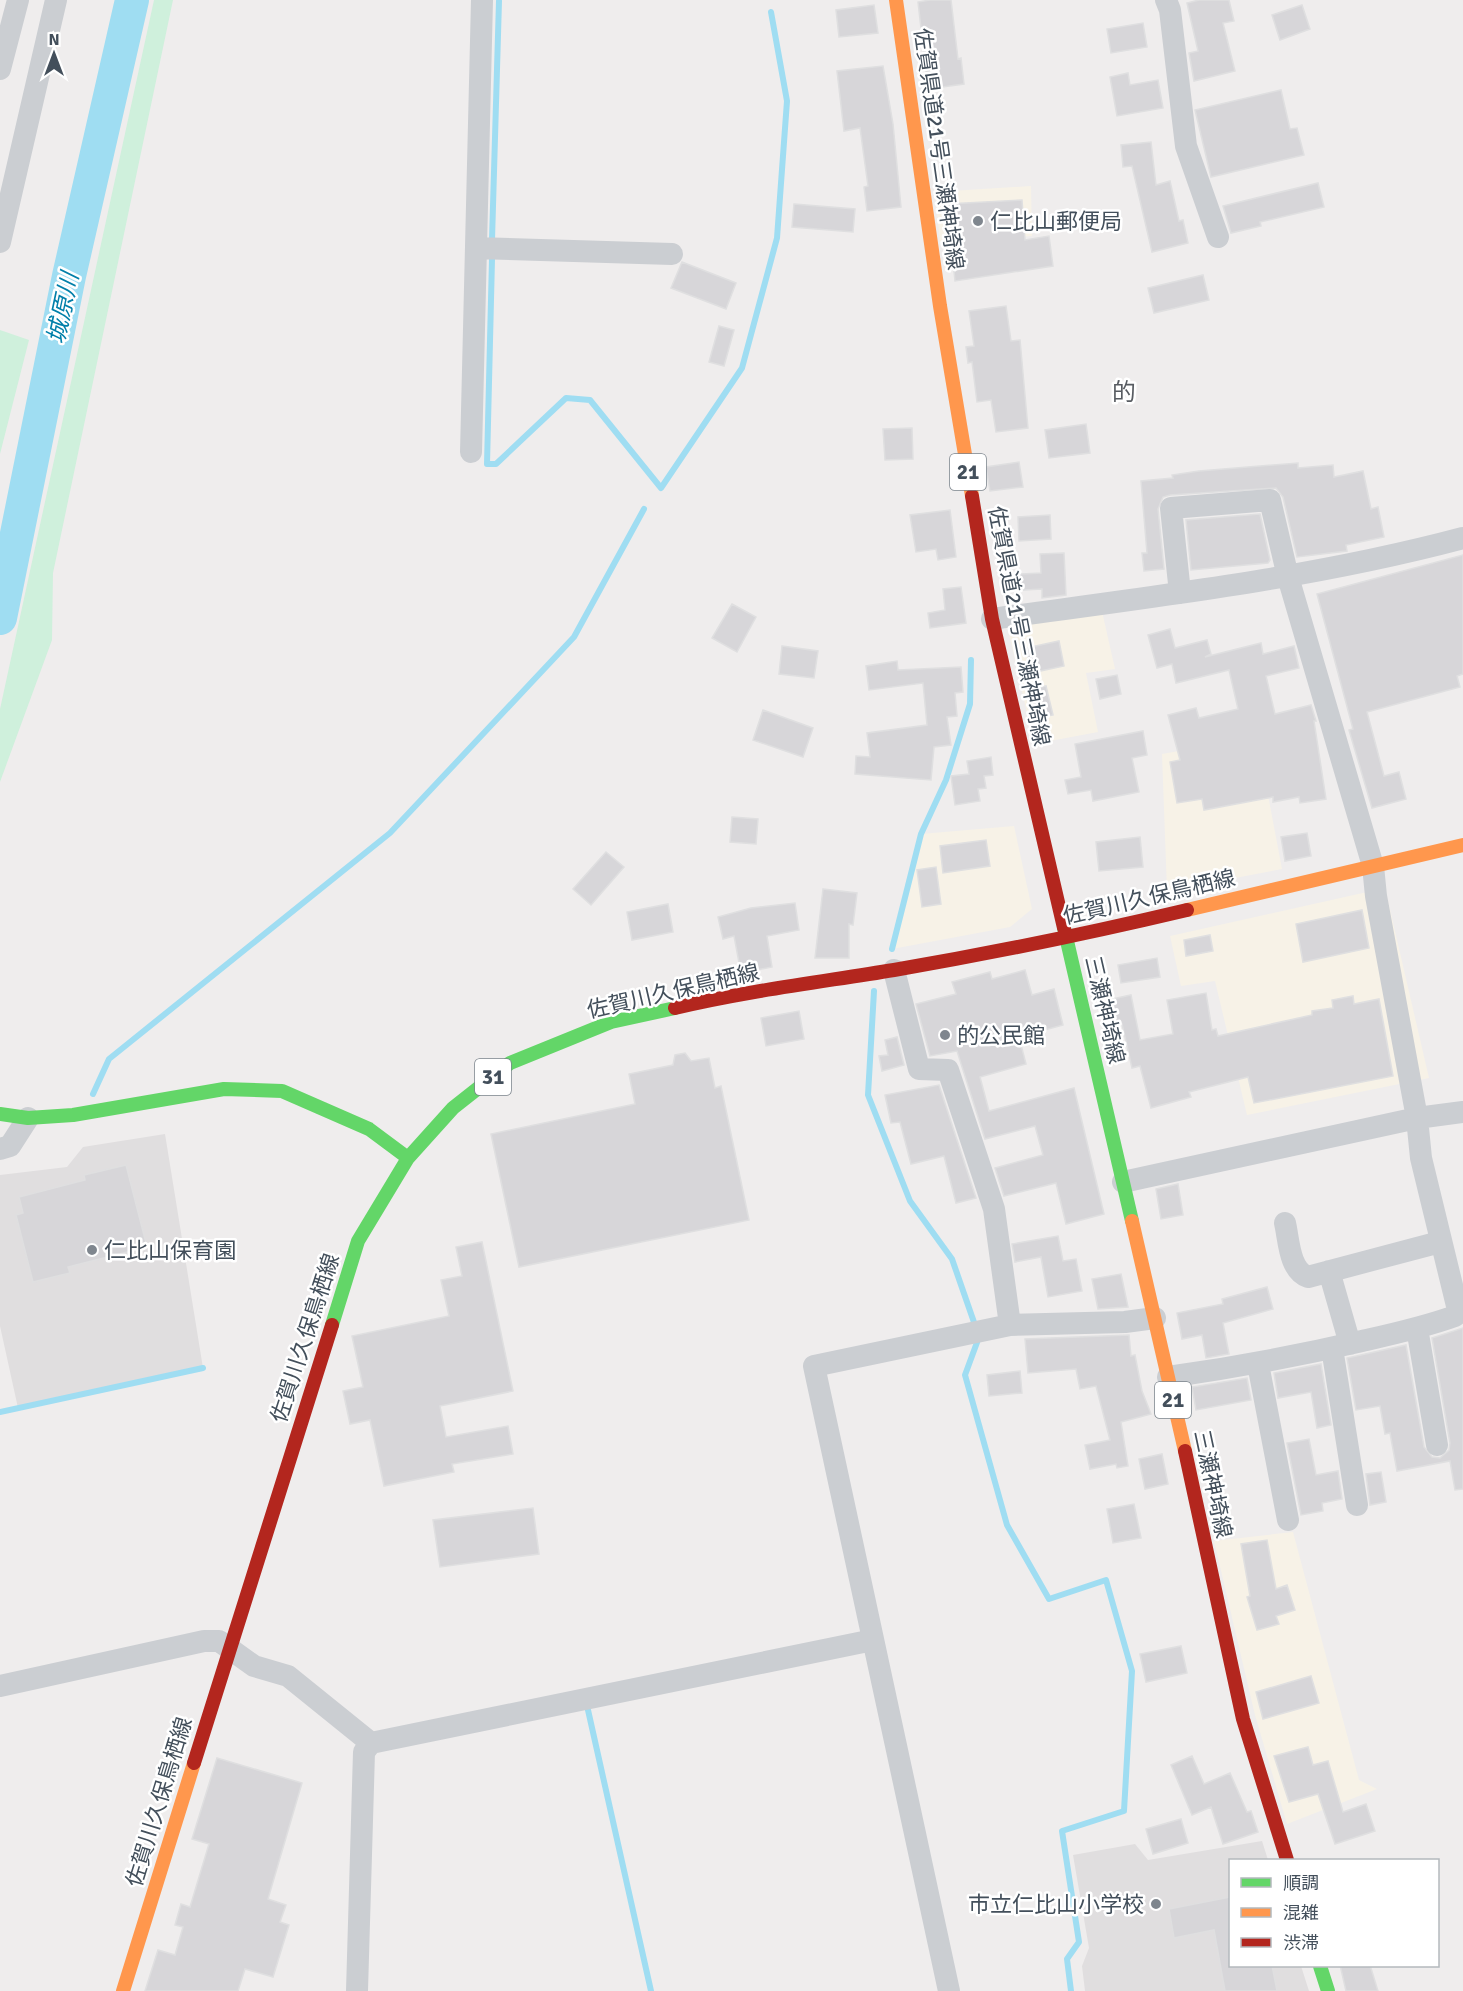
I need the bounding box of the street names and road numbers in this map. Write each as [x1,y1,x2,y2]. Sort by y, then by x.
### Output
street label: 佐賀県道21号三瀬神埼線 [909,26,969,272]
road number: 21 [950,454,986,490]
street label: 佐賀県道21号三瀬神埼線 [982,504,1056,748]
street label: 佐賀川久保鳥栖線 [1060,864,1238,930]
street label: 三瀬神埼線 [1079,953,1131,1067]
street label: 佐賀川久保鳥栖線 [584,958,762,1024]
road number: 31 [475,1059,511,1095]
street label: 佐賀川久保鳥栖線 [265,1250,345,1426]
road number: 21 [1155,1382,1191,1418]
street label: 三瀬神埼線 [1188,1427,1238,1541]
street label: 佐賀川久保鳥栖線 [120,1714,198,1890]

